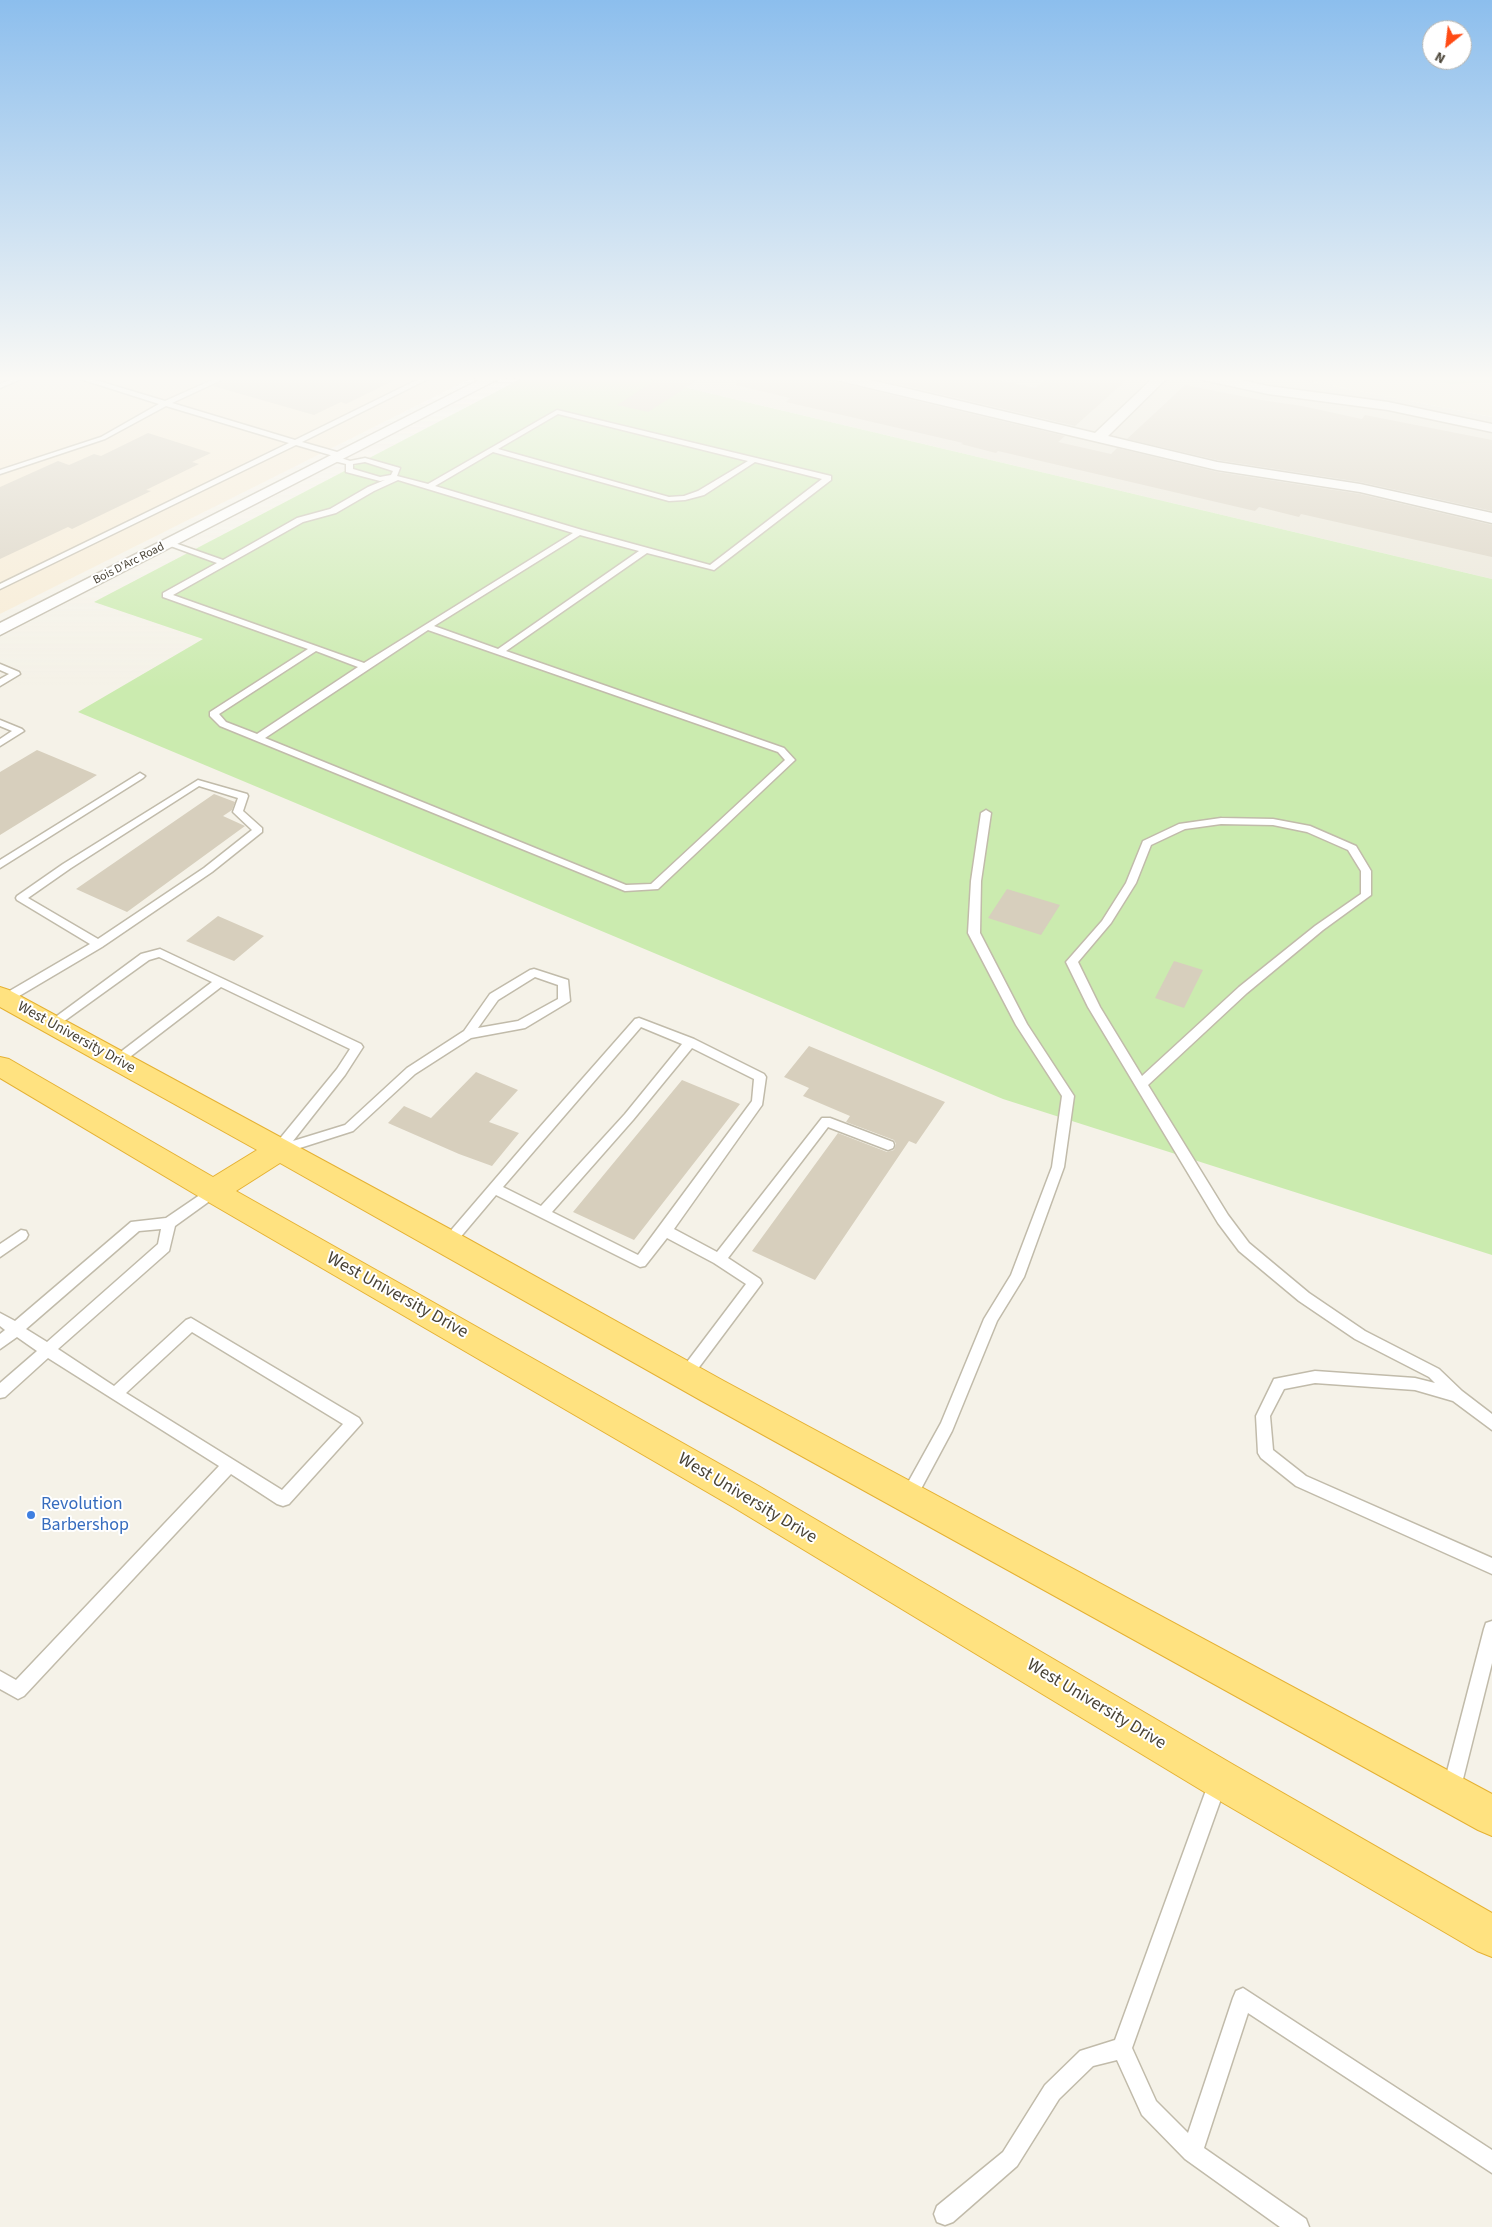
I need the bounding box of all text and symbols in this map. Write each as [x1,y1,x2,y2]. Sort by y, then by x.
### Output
north arrow [1422,20,1472,70]
text: N [1431,46,1449,68]
street label: Bois D'Arc Road [91,540,167,588]
street label: West University Drive [14,998,138,1078]
street label: West University Drive [323,1248,471,1344]
street label: West University Drive [674,1449,820,1549]
place label: Revolution Barbershop [41,1494,129,1536]
marker: Revolution Barbershop [25,1509,37,1521]
street label: West University Drive [1023,1655,1169,1755]

